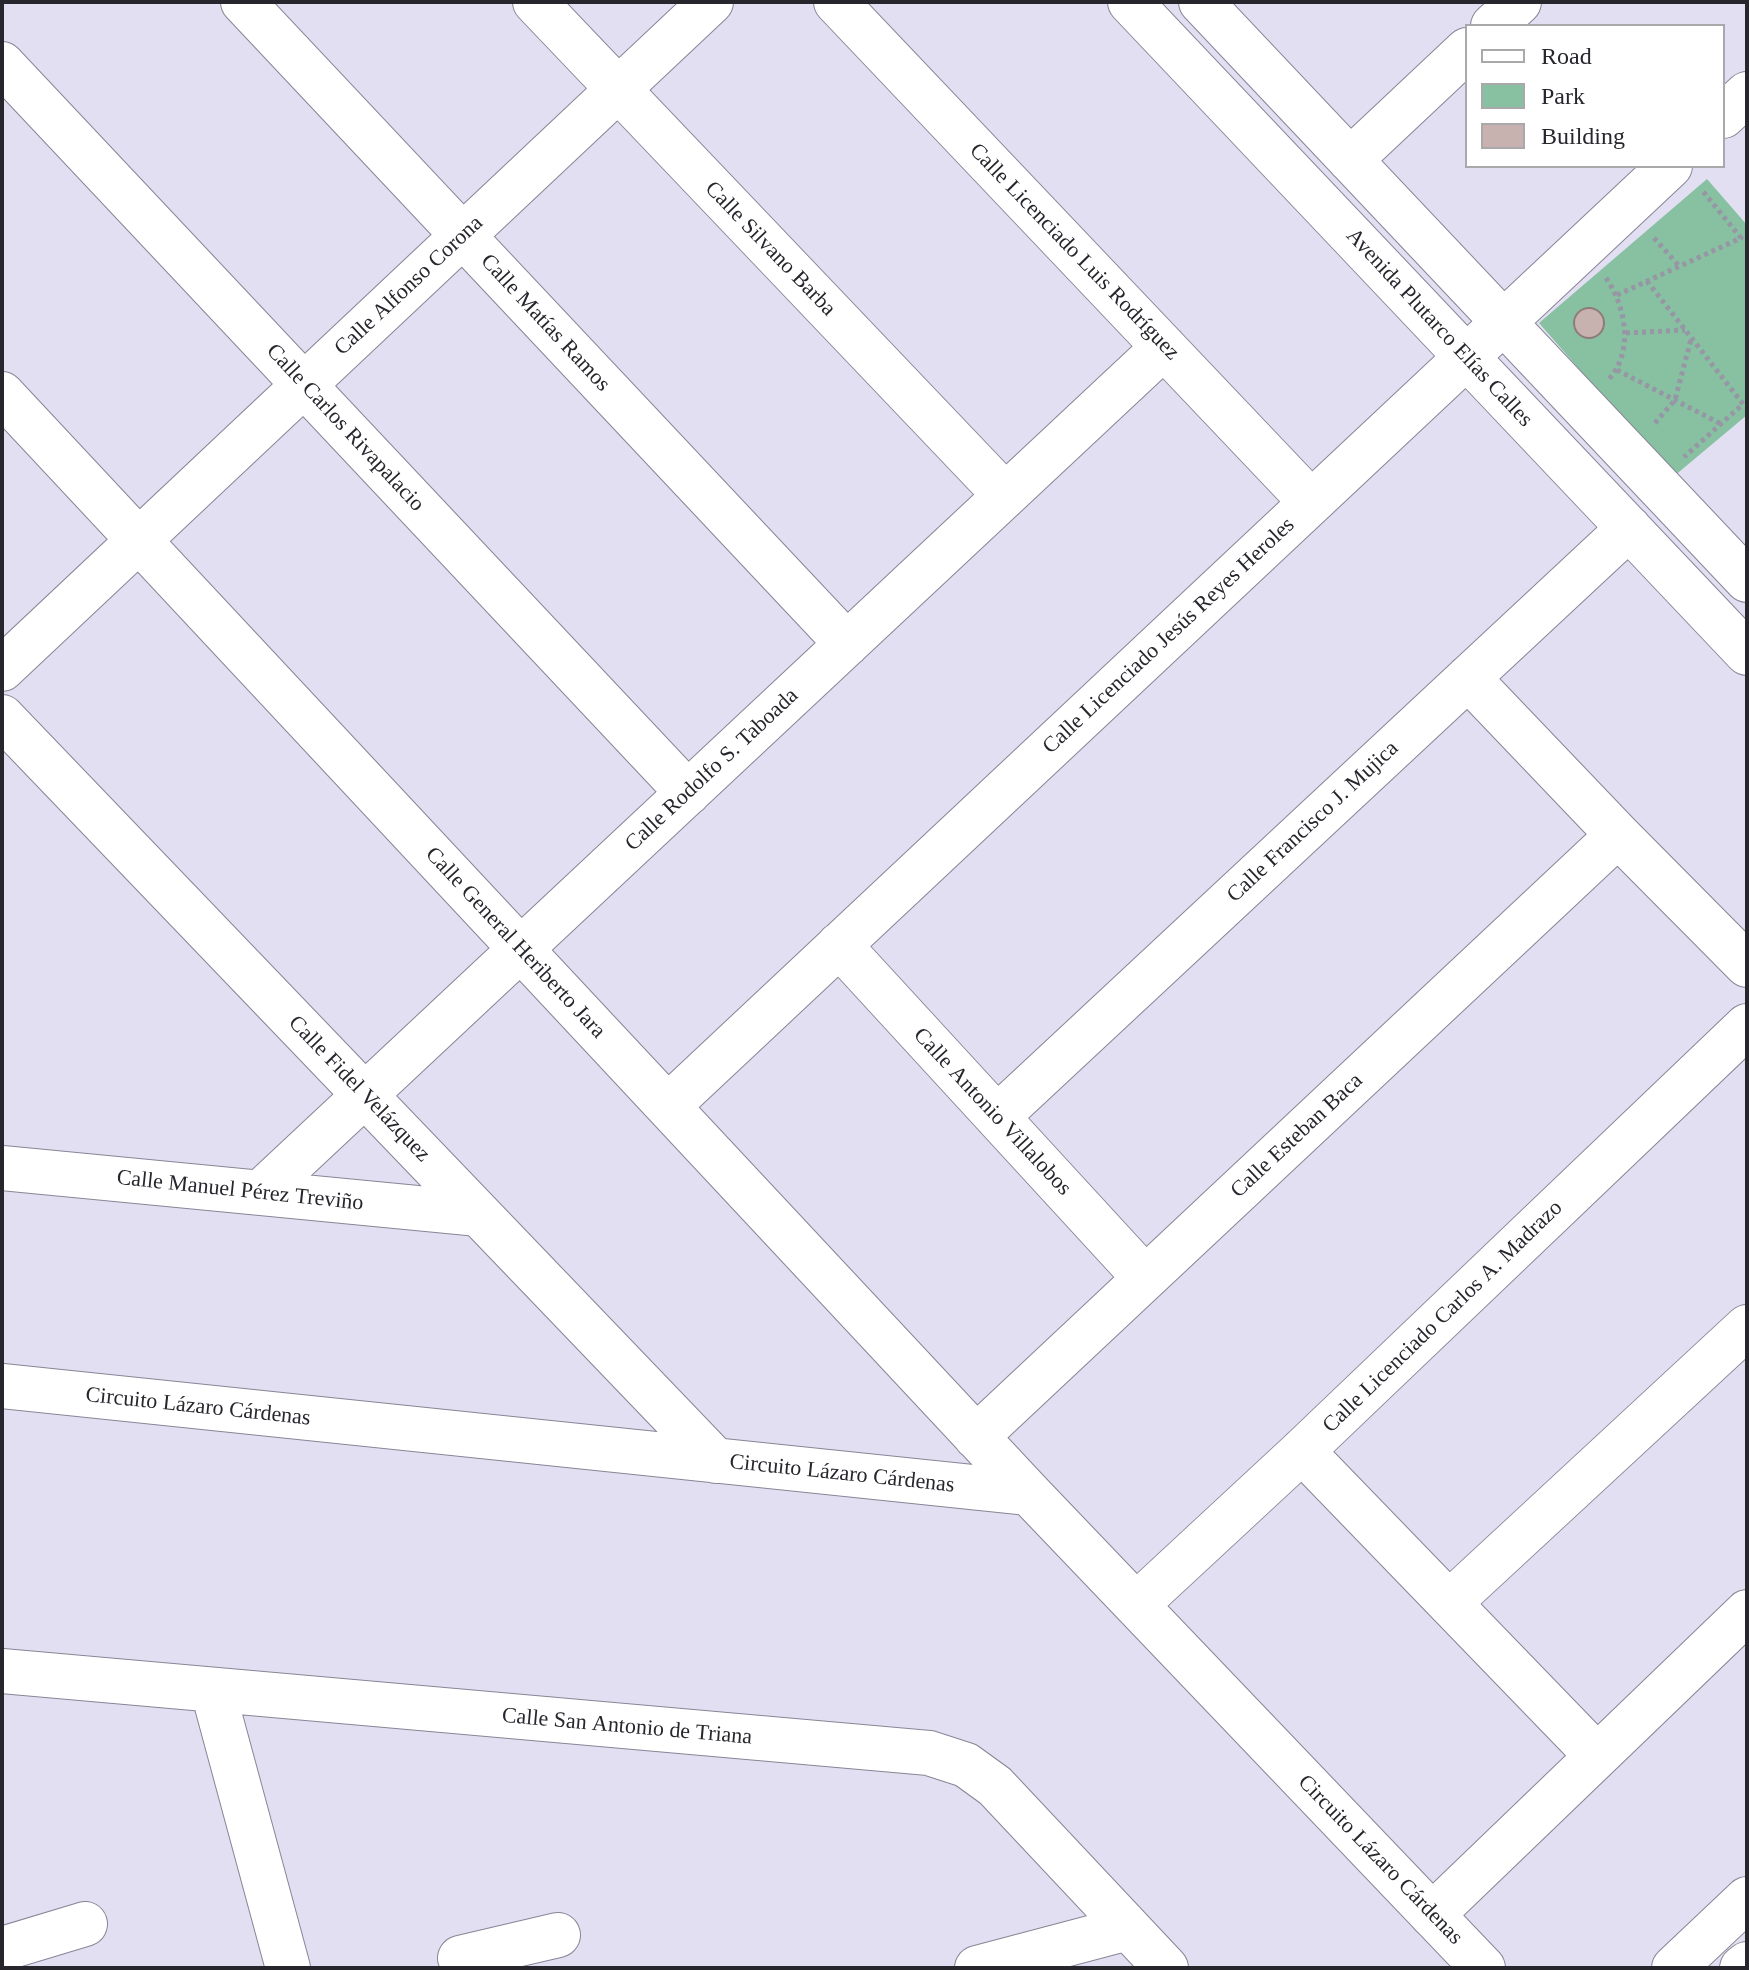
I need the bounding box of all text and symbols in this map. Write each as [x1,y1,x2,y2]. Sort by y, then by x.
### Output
legend [1465,24,1725,168]
text: Road [1541,43,1592,69]
text: Park [1541,83,1585,109]
text: Building [1541,123,1625,149]
street label: Calle Licenciado Luis Rodríguez [963,138,1185,366]
street label: Calle Silvano Barba [699,176,841,322]
street label: Calle Alfonso Corona [329,211,489,361]
street label: Avenida Plutarco Elías Calles [1340,223,1538,433]
street label: Calle Matías Ramos [475,249,615,397]
street label: Calle Carlos Rivapalacio [260,339,430,517]
street label: Calle Licenciado Jesús Reyes Heroles [1038,512,1300,760]
street label: Calle Rodolfo S. Taboada [620,683,804,857]
street label: Calle Francisco J. Mujica [1222,736,1404,908]
street label: Calle General Heriberto Jara [419,842,611,1044]
street label: Calle Fidel Velázquez [282,1010,436,1168]
street label: Calle Antonio Villalobos [907,1023,1077,1201]
street label: Calle Esteban Baca [1225,1068,1369,1204]
street label: Calle Manuel Pérez Treviño [115,1165,365,1217]
street label: Calle Licenciado Carlos A. Madrazo [1318,1195,1568,1439]
street label: Circuito Lázaro Cárdenas [84,1382,312,1432]
street label: Circuito Lázaro Cárdenas [728,1449,956,1499]
street label: Calle San Antonio de Triana [501,1703,753,1751]
street label: Circuito Lázaro Cárdenas [1292,1770,1468,1950]

